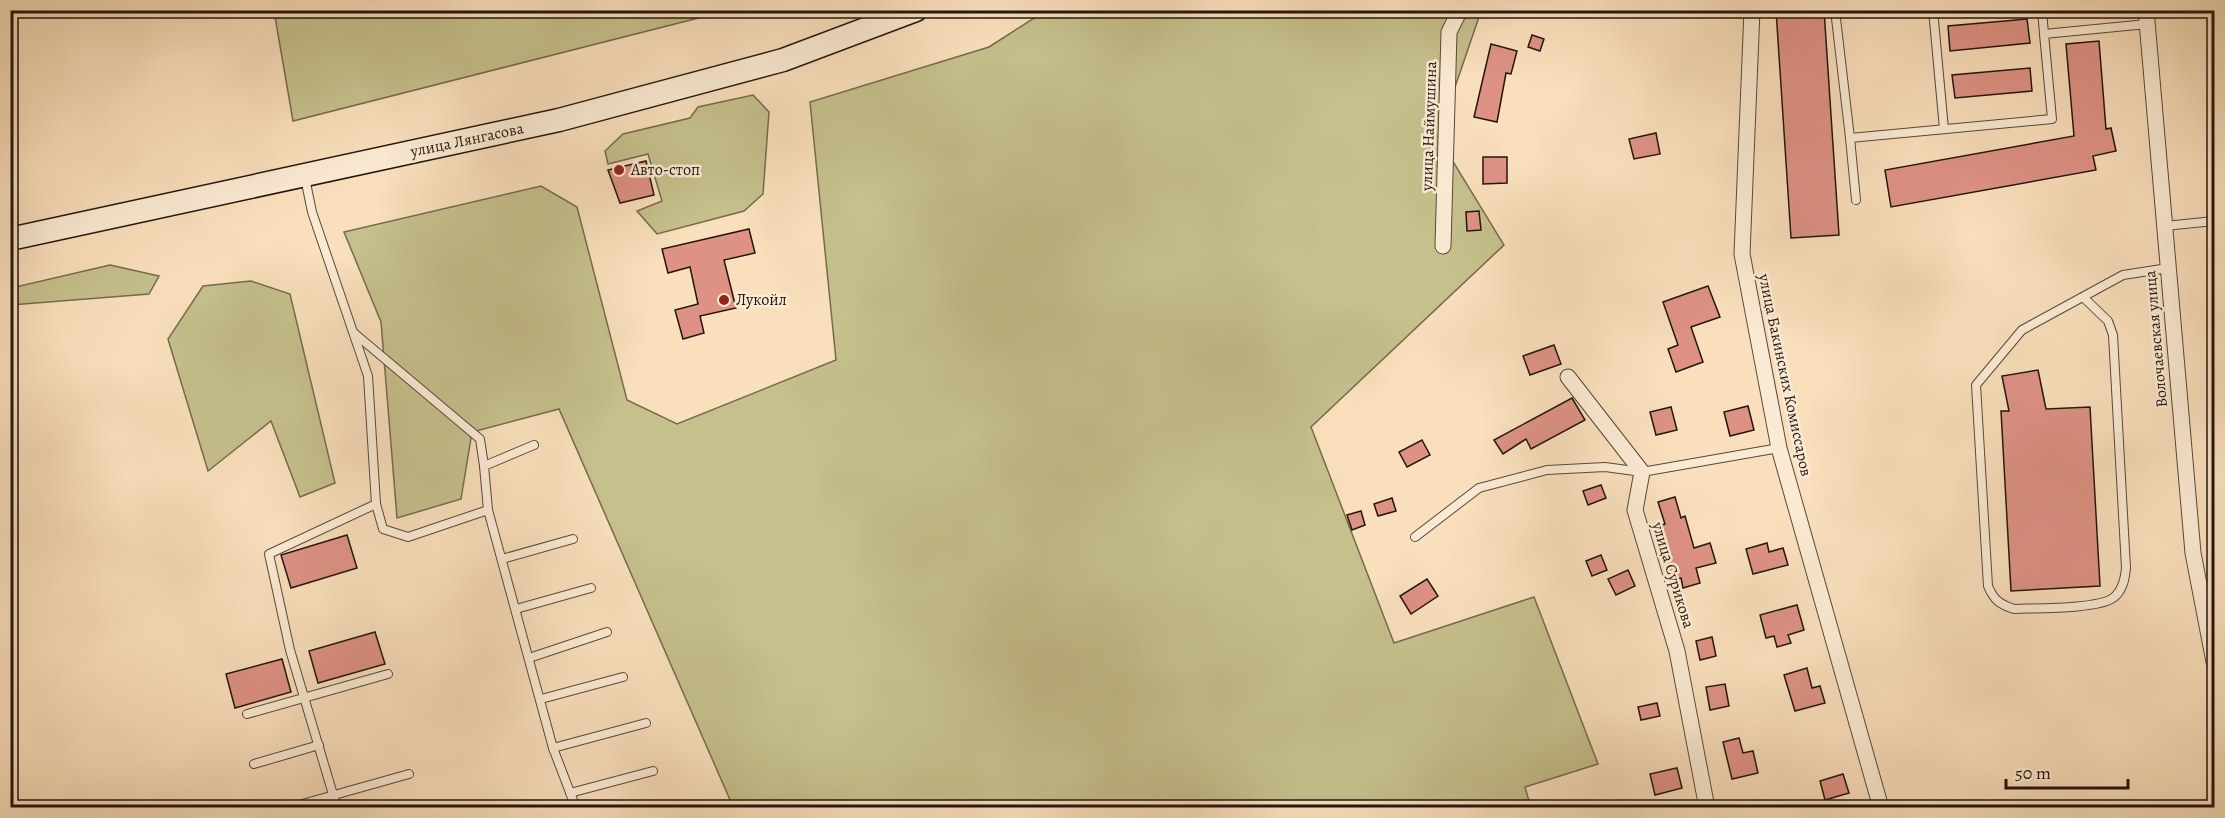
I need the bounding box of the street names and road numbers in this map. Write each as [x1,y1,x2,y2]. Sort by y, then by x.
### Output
street label: улица Наймушина [1416,60,1442,192]
street label: улица Лянгасова [407,117,526,163]
street label: Волочаевская улица [2139,269,2173,408]
street label: улица Бакинских Комиссаров [1753,271,1817,478]
street label: улица Сурикова [1646,518,1700,631]

